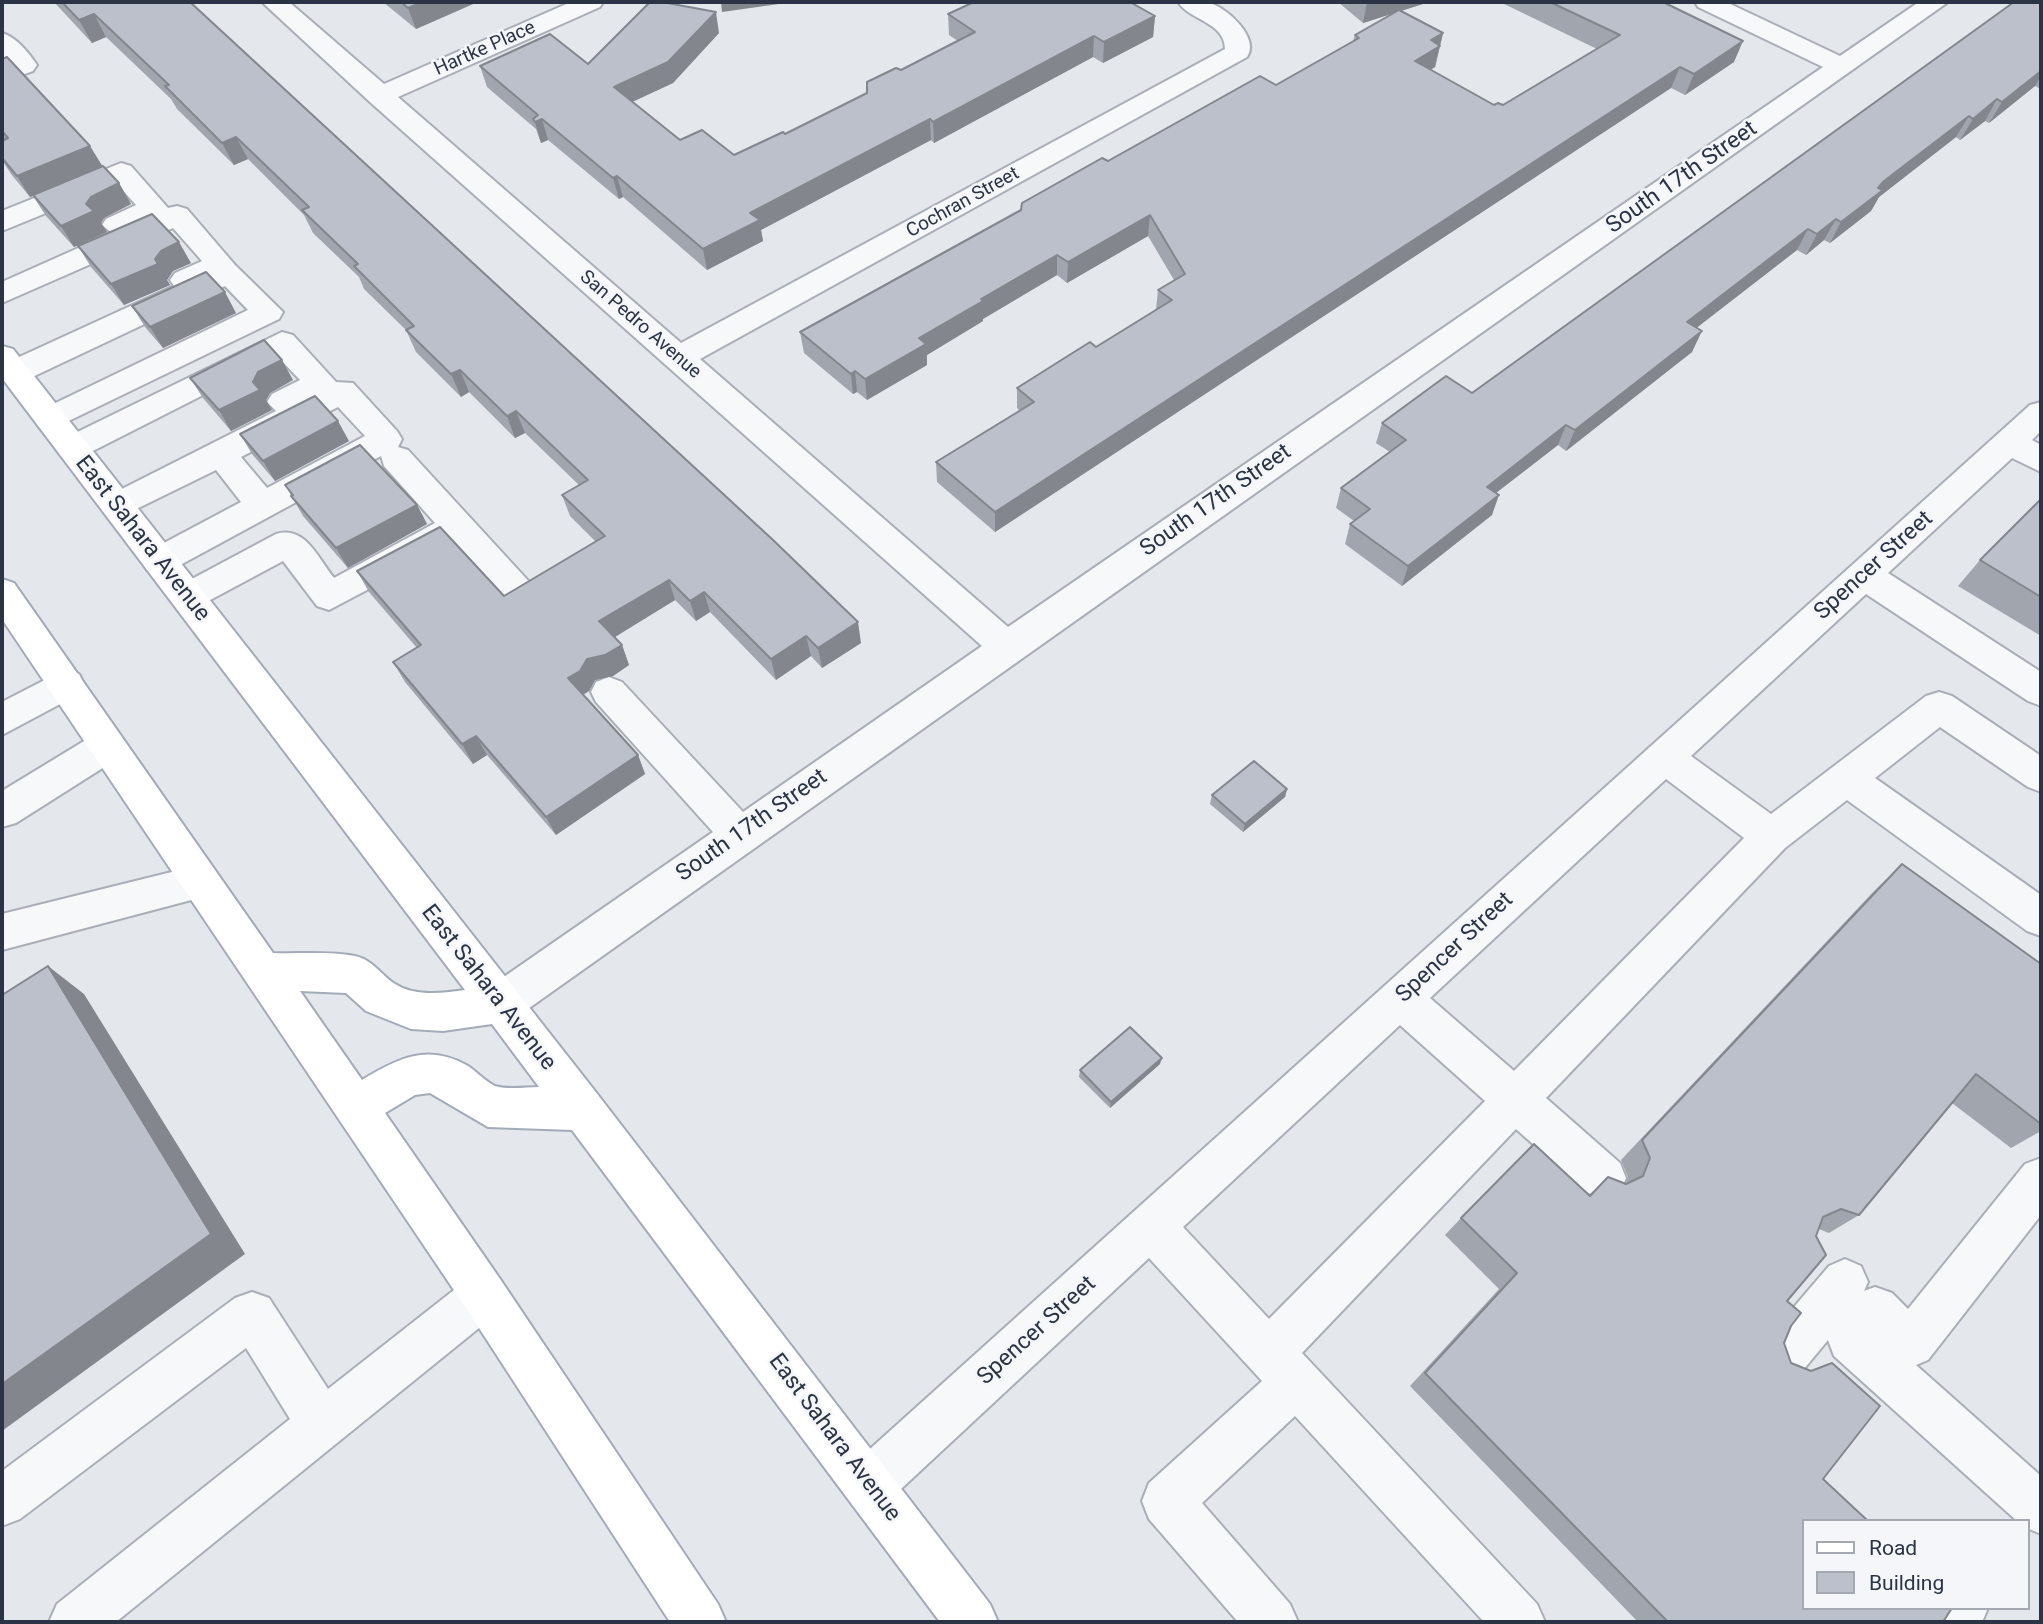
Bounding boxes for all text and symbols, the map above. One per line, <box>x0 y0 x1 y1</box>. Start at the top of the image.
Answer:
street label: Hartke Place <box>431 17 539 81</box>
street label: South 17th Street <box>1601 116 1763 240</box>
street label: Cochran Street <box>903 163 1023 243</box>
street label: San Pedro Avenue <box>575 266 705 384</box>
street label: South 17th Street <box>1135 439 1297 563</box>
street label: East Sahara Avenue <box>69 451 215 627</box>
street label: Spencer Street <box>1809 506 1939 626</box>
street label: South 17th Street <box>671 764 833 888</box>
street label: Spencer Street <box>1391 887 1519 1009</box>
street label: East Sahara Avenue <box>415 900 561 1076</box>
street label: Spencer Street <box>972 1271 1102 1391</box>
street label: East Sahara Avenue <box>762 1349 906 1527</box>
legend <box>1801 1519 2029 1610</box>
text: Road <box>1869 1536 1917 1560</box>
text: Building <box>1869 1571 1944 1595</box>

